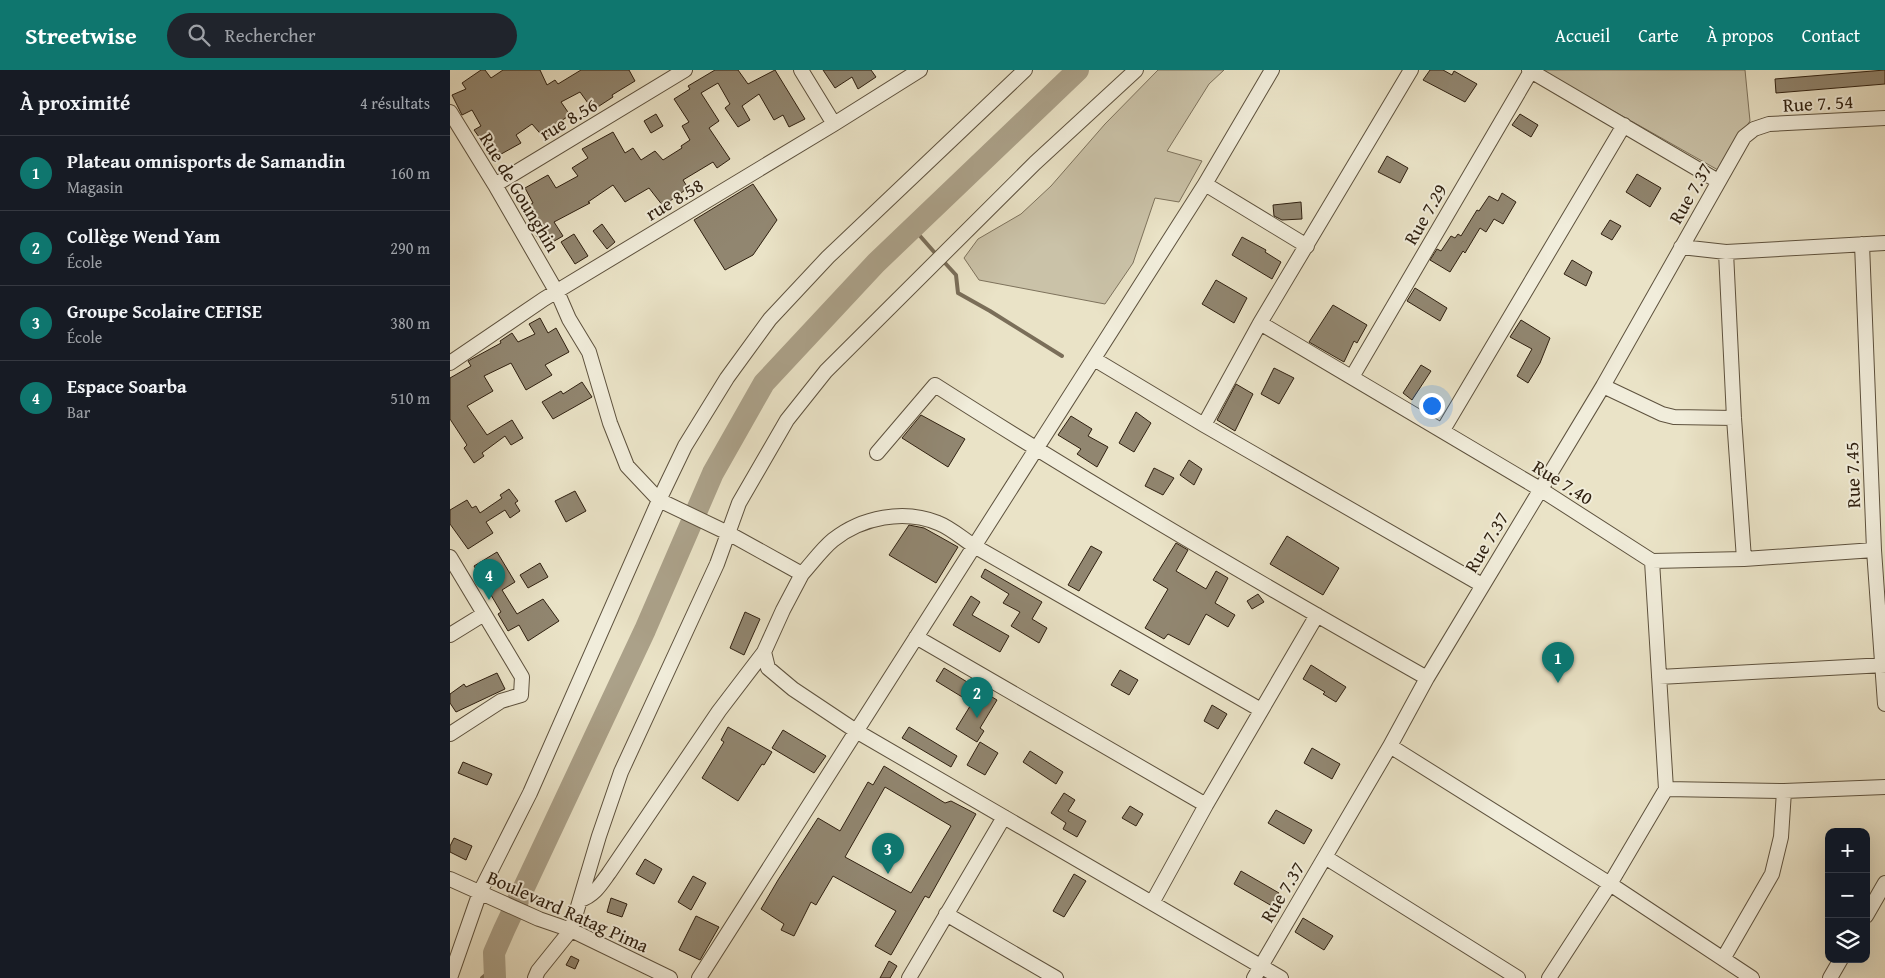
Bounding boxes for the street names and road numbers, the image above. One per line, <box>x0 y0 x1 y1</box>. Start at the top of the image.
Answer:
street label: Rue 7. 54 <box>1782 87 1854 119</box>
street label: rue 8.56 <box>534 91 602 147</box>
street label: Rue de Gounghin <box>473 127 567 258</box>
street label: Rue 7.37 <box>1661 157 1719 229</box>
street label: rue 8.58 <box>640 171 708 227</box>
street label: Rue 7.29 <box>1396 178 1454 250</box>
street label: Rue 7.45 <box>1837 441 1867 509</box>
street label: Rue 7.40 <box>1527 453 1599 511</box>
street label: Rue 7.37 <box>1457 506 1515 578</box>
street label: Rue 7.37 <box>1253 856 1311 928</box>
street label: Boulevard Ratag Pima <box>483 863 653 959</box>

